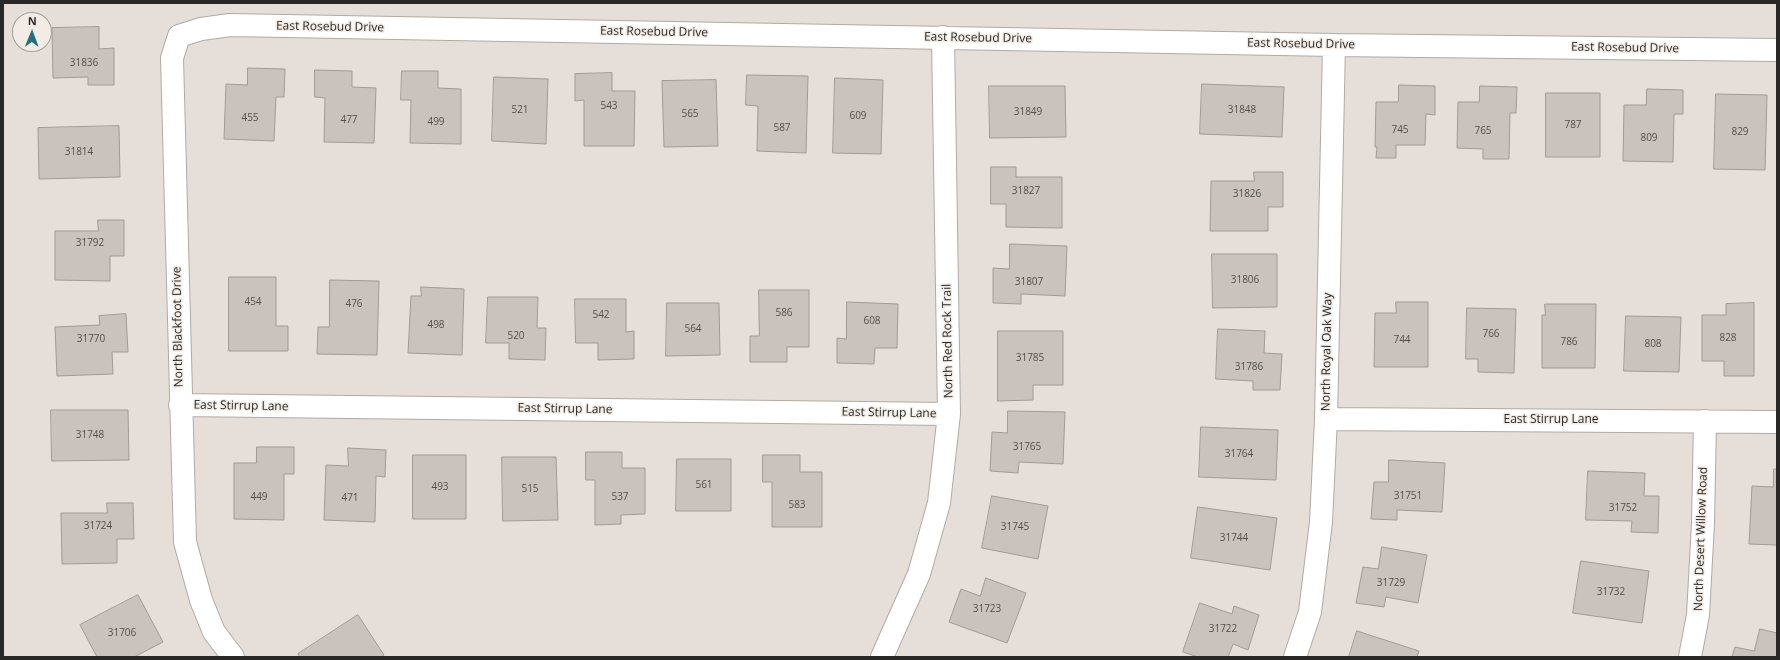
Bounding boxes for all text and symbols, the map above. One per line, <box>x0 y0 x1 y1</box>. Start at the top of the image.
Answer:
north arrow <box>12 12 52 52</box>
text: N <box>28 13 37 28</box>
street label: East Rosebud Drive <box>276 19 384 35</box>
street label: East Rosebud Drive <box>600 24 708 40</box>
street label: East Rosebud Drive <box>924 30 1032 46</box>
street label: East Rosebud Drive <box>1247 36 1355 52</box>
street label: East Rosebud Drive <box>1571 40 1679 56</box>
house number: 31836 <box>70 57 98 69</box>
house number: 543 <box>600 100 618 112</box>
house number: 521 <box>511 104 529 116</box>
house number: 31848 <box>1228 104 1256 116</box>
house number: 31849 <box>1014 106 1042 118</box>
house number: 565 <box>681 108 699 120</box>
house number: 609 <box>849 110 867 122</box>
house number: 455 <box>241 112 259 124</box>
house number: 477 <box>340 114 358 126</box>
house number: 499 <box>427 116 445 128</box>
house number: 787 <box>1564 119 1582 131</box>
house number: 587 <box>773 122 791 134</box>
house number: 745 <box>1391 124 1409 136</box>
house number: 765 <box>1474 125 1492 137</box>
house number: 829 <box>1731 126 1749 138</box>
house number: 809 <box>1640 132 1658 144</box>
house number: 31814 <box>65 146 93 158</box>
house number: 31827 <box>1012 185 1040 197</box>
house number: 31826 <box>1233 188 1261 200</box>
house number: 31792 <box>76 237 104 249</box>
street label: North Blackfoot Drive <box>170 267 186 387</box>
house number: 31806 <box>1231 274 1259 286</box>
house number: 31807 <box>1015 276 1043 288</box>
street label: North Red Rock Trail <box>940 284 956 398</box>
street label: North Royal Oak Way <box>1319 293 1335 411</box>
house number: 454 <box>244 296 262 308</box>
house number: 476 <box>345 298 363 310</box>
house number: 586 <box>775 307 793 319</box>
house number: 542 <box>592 309 610 321</box>
house number: 608 <box>863 315 881 327</box>
house number: 498 <box>427 319 445 331</box>
house number: 564 <box>684 323 702 335</box>
house number: 766 <box>1482 328 1500 340</box>
house number: 520 <box>507 330 525 342</box>
house number: 828 <box>1719 332 1737 344</box>
house number: 31770 <box>77 333 105 345</box>
house number: 744 <box>1393 334 1411 346</box>
house number: 786 <box>1560 336 1578 348</box>
house number: 808 <box>1644 338 1662 350</box>
house number: 31785 <box>1016 352 1044 364</box>
house number: 31786 <box>1235 361 1263 373</box>
street label: East Stirrup Lane <box>193 398 289 414</box>
street label: East Stirrup Lane <box>517 401 613 417</box>
street label: East Stirrup Lane <box>841 405 937 421</box>
street label: East Stirrup Lane <box>1504 413 1598 427</box>
house number: 31748 <box>76 429 104 441</box>
house number: 31765 <box>1013 441 1041 453</box>
house number: 31764 <box>1225 448 1253 460</box>
street label: North Desert Willow Road <box>1691 467 1711 611</box>
house number: 561 <box>695 479 713 491</box>
house number: 493 <box>431 481 449 493</box>
house number: 515 <box>521 483 539 495</box>
house number: 31751 <box>1394 490 1422 502</box>
house number: 449 <box>250 491 268 503</box>
house number: 537 <box>611 491 629 503</box>
house number: 471 <box>341 492 359 504</box>
house number: 583 <box>788 499 806 511</box>
house number: 31752 <box>1609 502 1637 514</box>
house number: 31724 <box>84 520 112 532</box>
house number: 31745 <box>1001 521 1029 533</box>
house number: 31744 <box>1220 532 1248 544</box>
house number: 31729 <box>1377 577 1405 589</box>
house number: 31732 <box>1597 586 1625 598</box>
house number: 31723 <box>973 603 1001 615</box>
house number: 31722 <box>1209 623 1237 635</box>
house number: 31706 <box>108 627 136 639</box>

